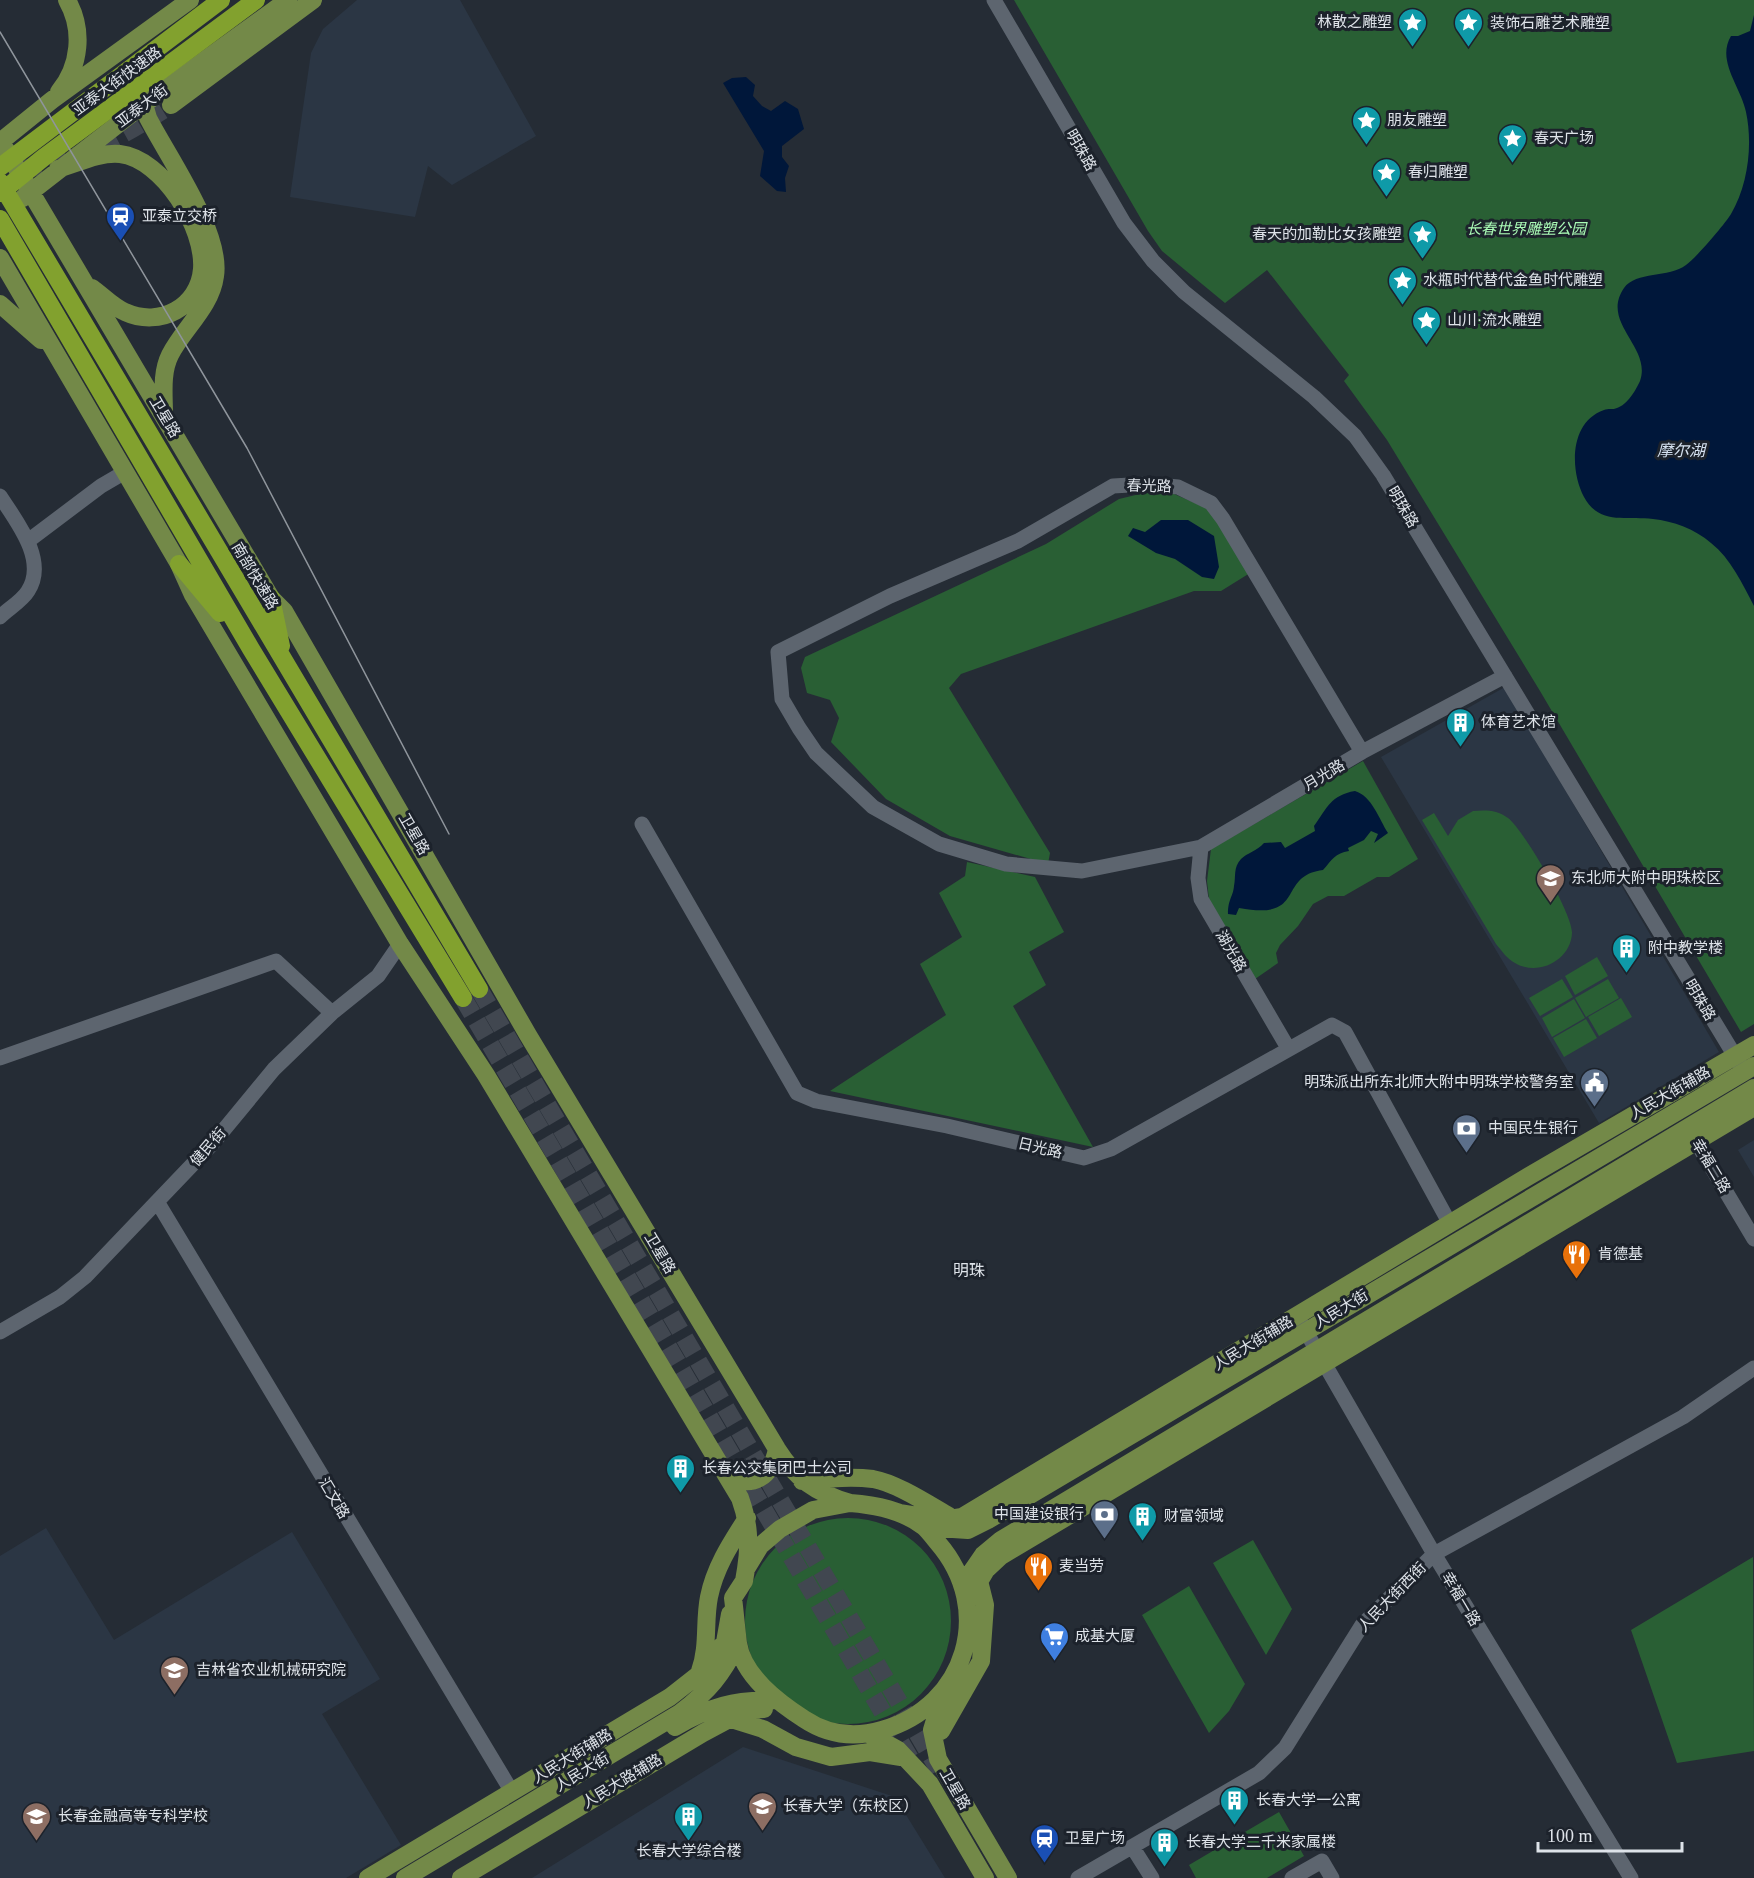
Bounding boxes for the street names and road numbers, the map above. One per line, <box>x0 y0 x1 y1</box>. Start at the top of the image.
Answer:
street label: 亚泰大街快速路 <box>69 43 165 119</box>
street label: 亚泰大街 <box>113 81 171 131</box>
street label: 明珠路 <box>1063 127 1099 173</box>
street label: 卫星路 <box>147 394 183 440</box>
street label: 春光路 <box>1126 478 1172 494</box>
street label: 明珠路 <box>1385 484 1421 530</box>
street label: 南部快速路 <box>229 540 281 612</box>
street label: 月光路 <box>1301 757 1347 793</box>
street label: 卫星路 <box>396 811 432 857</box>
street label: 湖光路 <box>1213 928 1249 974</box>
street label: 明珠路 <box>1682 977 1718 1023</box>
street label: 人民大街辅路 <box>1627 1064 1713 1122</box>
street label: 健民街 <box>187 1125 229 1169</box>
street label: 日光路 <box>1016 1135 1064 1161</box>
street label: 幸福二路 <box>1689 1136 1733 1196</box>
street label: 卫星路 <box>642 1230 678 1276</box>
street label: 人民大街 <box>1311 1287 1371 1331</box>
street label: 人民大街辅路 <box>1210 1313 1296 1373</box>
street label: 汇文路 <box>316 1475 352 1521</box>
street label: 人民大街西街 <box>1355 1559 1429 1635</box>
street label: 幸福一路 <box>1439 1569 1483 1629</box>
street label: 人民大街辅路 <box>529 1725 615 1787</box>
street label: 人民大街 <box>552 1749 612 1795</box>
street label: 人民大路辅路 <box>579 1751 665 1811</box>
street label: 卫星路 <box>937 1766 973 1812</box>

